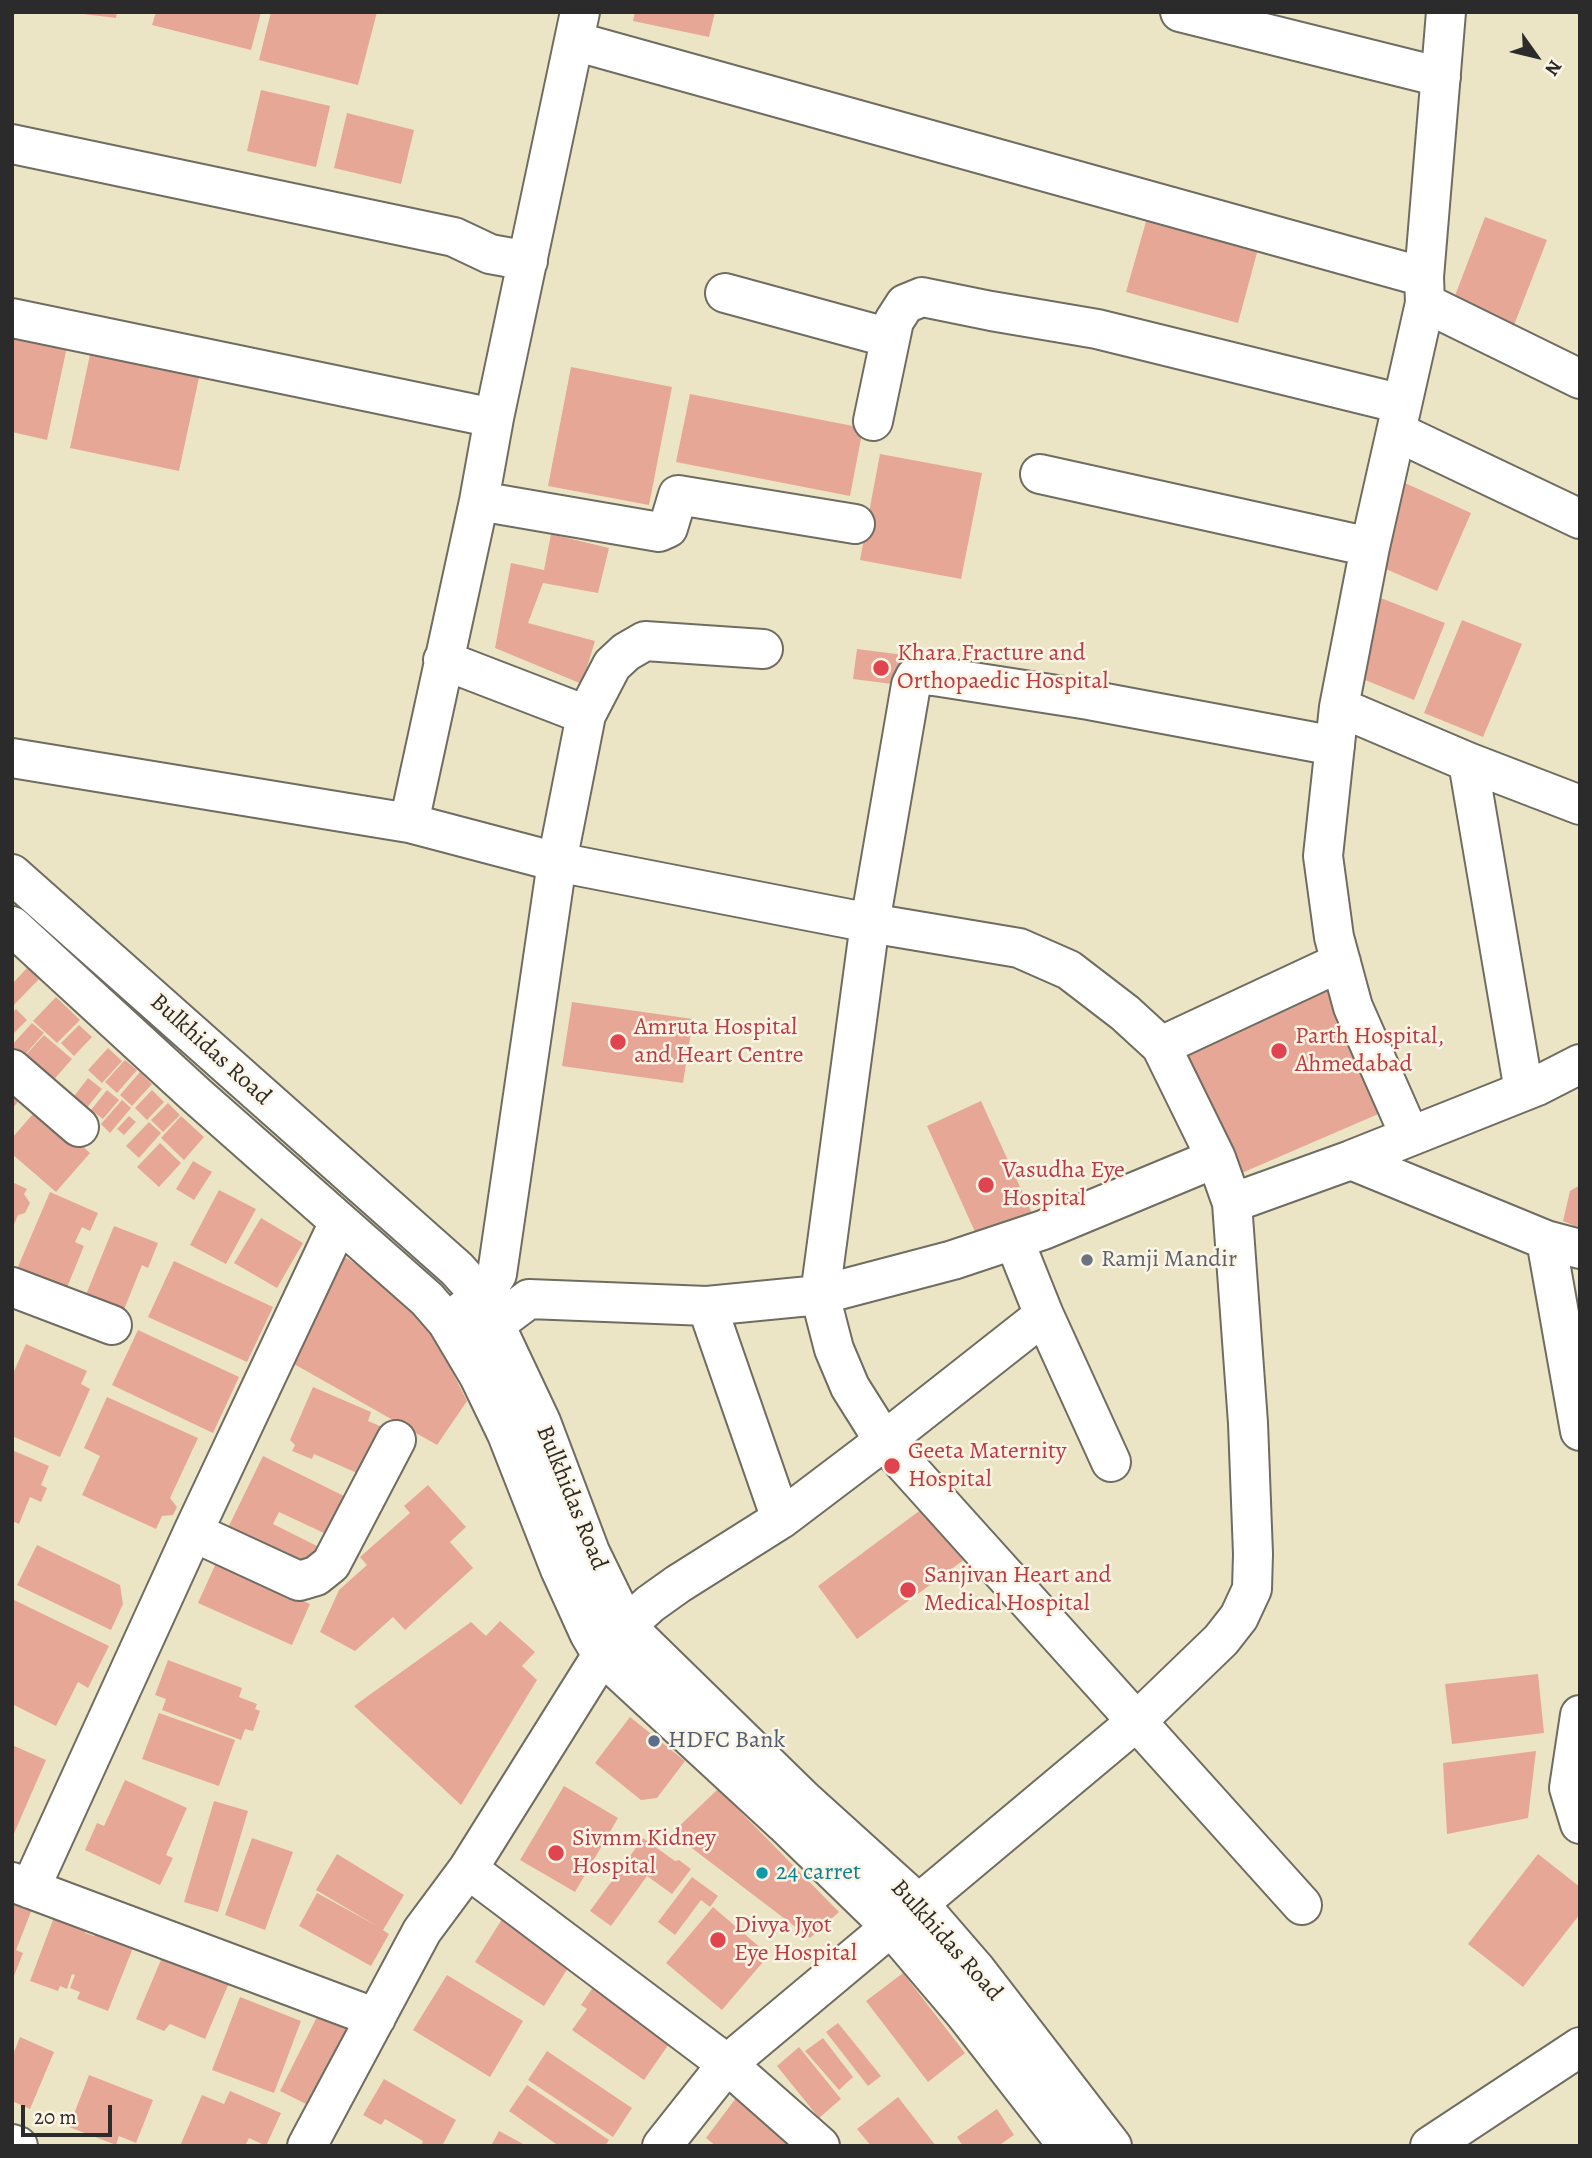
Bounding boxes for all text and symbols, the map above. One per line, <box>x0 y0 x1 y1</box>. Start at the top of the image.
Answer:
north arrow <box>1501 21 1571 91</box>
text: N <box>1539 55 1568 81</box>
place label: Khara Fracture and Orthopaedic Hospital <box>897 640 1108 696</box>
marker: Khara Fracture and Orthopaedic Hospital <box>871 658 891 678</box>
street label: Bulkhidas Road <box>143 988 277 1112</box>
place label: Amruta Hospital and Heart Centre <box>634 1014 803 1070</box>
place label: Parth Hospital, Ahmedabad <box>1295 1023 1444 1079</box>
marker: Amruta Hospital and Heart Centre <box>608 1032 628 1052</box>
marker: Parth Hospital, Ahmedabad <box>1269 1041 1289 1061</box>
place label: Vasudha Eye Hospital <box>1002 1157 1125 1213</box>
marker: Vasudha Eye Hospital <box>976 1175 996 1195</box>
place label: Ramji Mandir <box>1101 1246 1237 1274</box>
marker: Ramji Mandir <box>1079 1252 1095 1268</box>
street label: Bulkhidas Road <box>529 1422 613 1574</box>
place label: Geeta Maternity Hospital <box>908 1438 1067 1494</box>
marker: Geeta Maternity Hospital <box>882 1456 902 1476</box>
place label: Sanjivan Heart and Medical Hospital <box>924 1562 1111 1618</box>
marker: Sanjivan Heart and Medical Hospital <box>898 1580 918 1600</box>
place label: HDFC Bank <box>668 1727 785 1755</box>
marker: HDFC Bank <box>646 1733 662 1749</box>
place label: Sivmm Kidney Hospital <box>572 1825 716 1881</box>
marker: Sivmm Kidney Hospital <box>546 1843 566 1863</box>
place label: 24 carret <box>776 1859 861 1887</box>
marker: 24 carret <box>754 1865 770 1881</box>
street label: Bulkhidas Road <box>884 1874 1008 2008</box>
place label: Divya Jyot Eye Hospital <box>734 1912 857 1968</box>
marker: Divya Jyot Eye Hospital <box>708 1930 728 1950</box>
scale bar <box>24 2092 116 2136</box>
text: 20 m <box>34 2103 77 2131</box>

